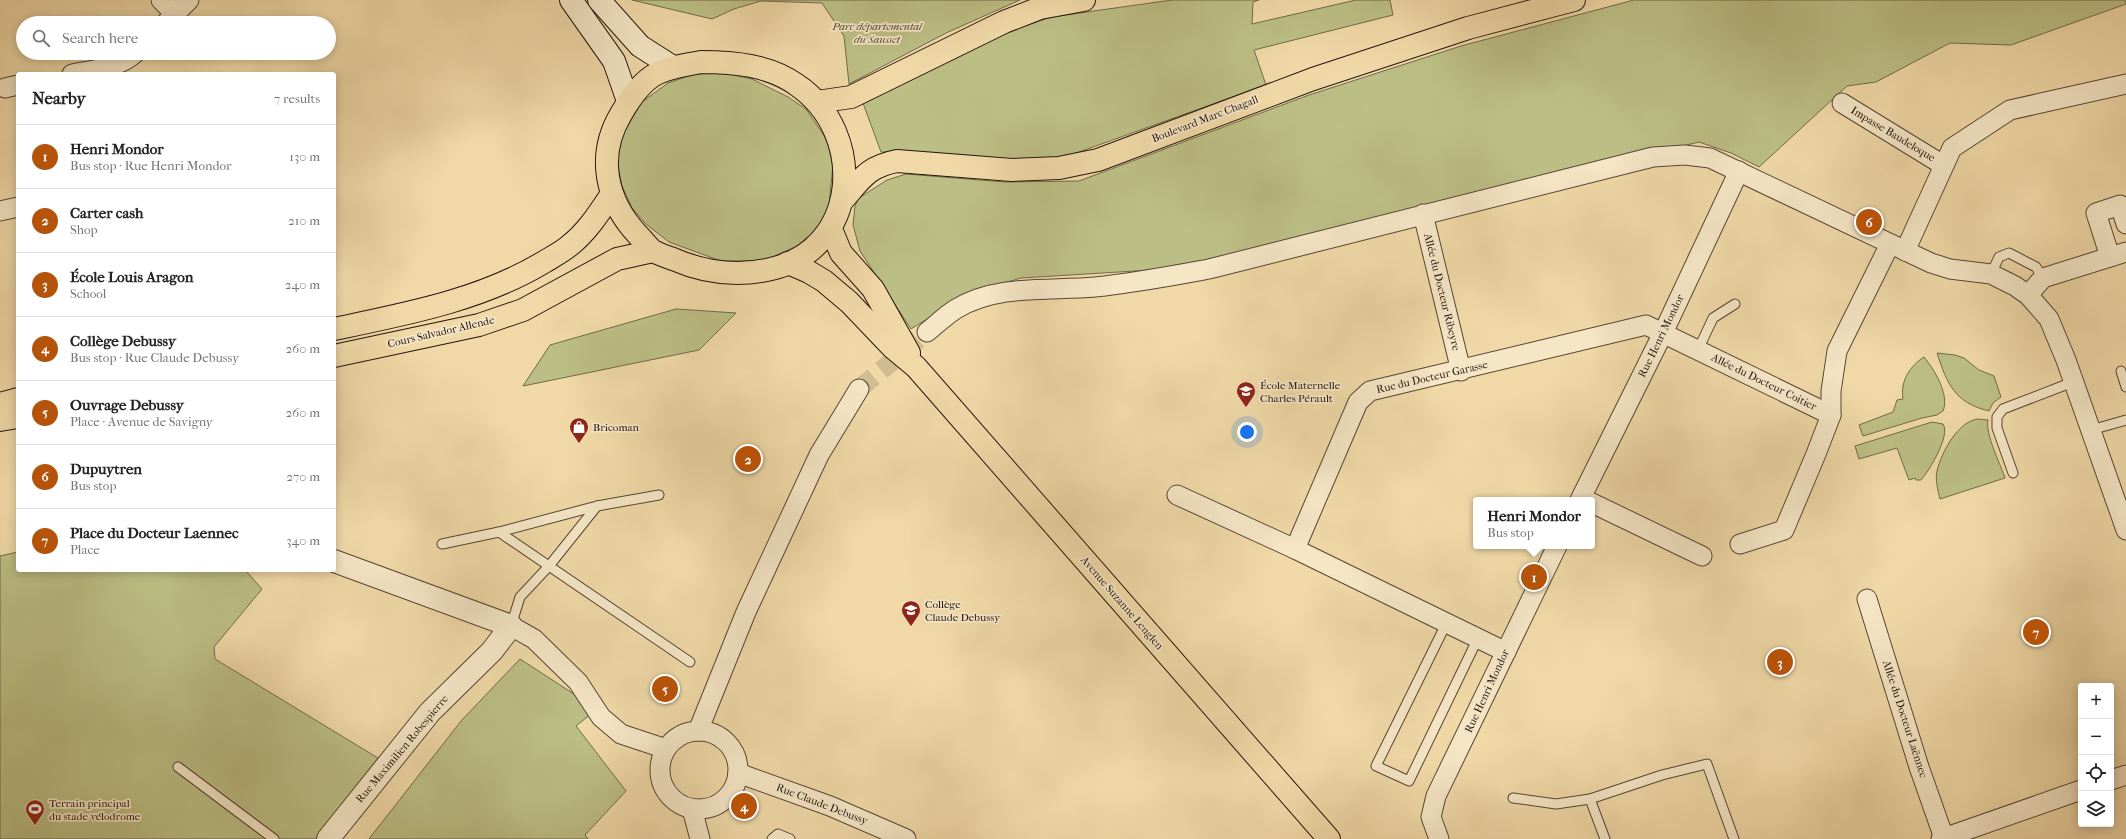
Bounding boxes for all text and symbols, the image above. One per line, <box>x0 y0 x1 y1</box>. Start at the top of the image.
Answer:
search box <box>16 16 336 60</box>
park label: Parc départemental du Sausset <box>831 20 923 46</box>
icon: search <box>30 27 52 49</box>
text: Search here <box>62 29 138 47</box>
text: Nearby <box>32 88 86 108</box>
text: 7 results <box>274 91 320 106</box>
street label: Boulevard Marc Chagall <box>1150 93 1260 145</box>
street label: Impasse Baudeloque <box>1848 104 1938 165</box>
text: Henri Mondor <box>70 140 164 158</box>
text: 1 <box>43 149 47 164</box>
text: 130 m <box>289 149 320 164</box>
text: Bus stop · Rue Henri Mondor <box>70 158 232 173</box>
text: Carter cash <box>70 204 143 222</box>
pin: 6 <box>1856 207 1882 237</box>
text: 2 <box>42 213 48 228</box>
text: 210 m <box>288 213 320 228</box>
text: Shop <box>70 222 98 237</box>
street label: Allée du Docteur Ribeyre <box>1421 231 1463 353</box>
text: École Louis Aragon <box>70 268 193 286</box>
text: 3 <box>42 277 48 292</box>
text: 240 m <box>285 277 320 292</box>
text: School <box>70 286 106 301</box>
street label: Rue Henri Mondor <box>1635 292 1687 379</box>
street label: Cours Salvador Allende <box>386 313 496 351</box>
text: Collège Debussy <box>70 332 176 350</box>
text: 4 <box>41 341 49 356</box>
text: 260 m <box>286 341 320 356</box>
text: Bus stop · Rue Claude Debussy <box>70 350 239 365</box>
street label: Allée du Docteur Coitier <box>1708 350 1819 413</box>
street label: Rue du Docteur Garasse <box>1375 358 1490 396</box>
place label: École Maternelle Charles Pérault <box>1260 379 1341 405</box>
school or university icon: École Maternelle Charles Pérault <box>1235 380 1257 408</box>
text: Ouvrage Debussy <box>70 396 184 414</box>
text: 5 <box>42 405 48 420</box>
text: 260 m <box>286 405 320 420</box>
text: Place · Avenue de Savigny <box>70 414 213 429</box>
shop icon: Bricoman <box>568 416 590 444</box>
place label: Bricoman <box>593 421 640 434</box>
your location <box>1237 422 1257 442</box>
pin: 2 <box>735 444 761 474</box>
text: Dupuytren <box>70 460 142 478</box>
text: 6 <box>41 469 49 484</box>
text: 270 m <box>286 469 320 484</box>
text: Bus stop <box>70 478 116 493</box>
popup <box>1473 497 1595 549</box>
text: Henri Mondor <box>1487 507 1581 525</box>
text: Place du Docteur Laennec <box>70 524 239 542</box>
text: Bus stop <box>1487 525 1534 540</box>
text: 7 <box>42 533 48 548</box>
text: 340 m <box>286 533 320 548</box>
text: Place <box>70 542 100 557</box>
street label: Avenue Suzanne Lenglen <box>1077 553 1166 653</box>
pin: 1 <box>1521 562 1547 592</box>
place label: Collège Claude Debussy <box>925 598 1001 624</box>
school or university icon: Collège Claude Debussy <box>900 599 922 627</box>
pin: 7 <box>2023 617 2049 647</box>
street label: Rue Henri Mondor <box>1462 647 1512 735</box>
pin: 3 <box>1767 647 1793 677</box>
street label: Allée du Docteur Laënnec <box>1880 658 1930 779</box>
pin: 5 <box>652 674 678 704</box>
map controls <box>2078 683 2114 827</box>
button: + <box>2078 683 2114 719</box>
street label: Rue Maximilien Robespierre <box>353 692 451 806</box>
button: − <box>2078 719 2114 755</box>
button: locate <box>2078 755 2114 791</box>
street label: Rue Claude Debussy <box>774 781 871 828</box>
pin: 4 <box>731 791 757 821</box>
button: layers <box>2078 791 2114 827</box>
place label: Terrain principal du stade vélodrome <box>49 797 141 823</box>
sports icon: Terrain principal du stade vélodrome <box>24 798 46 826</box>

